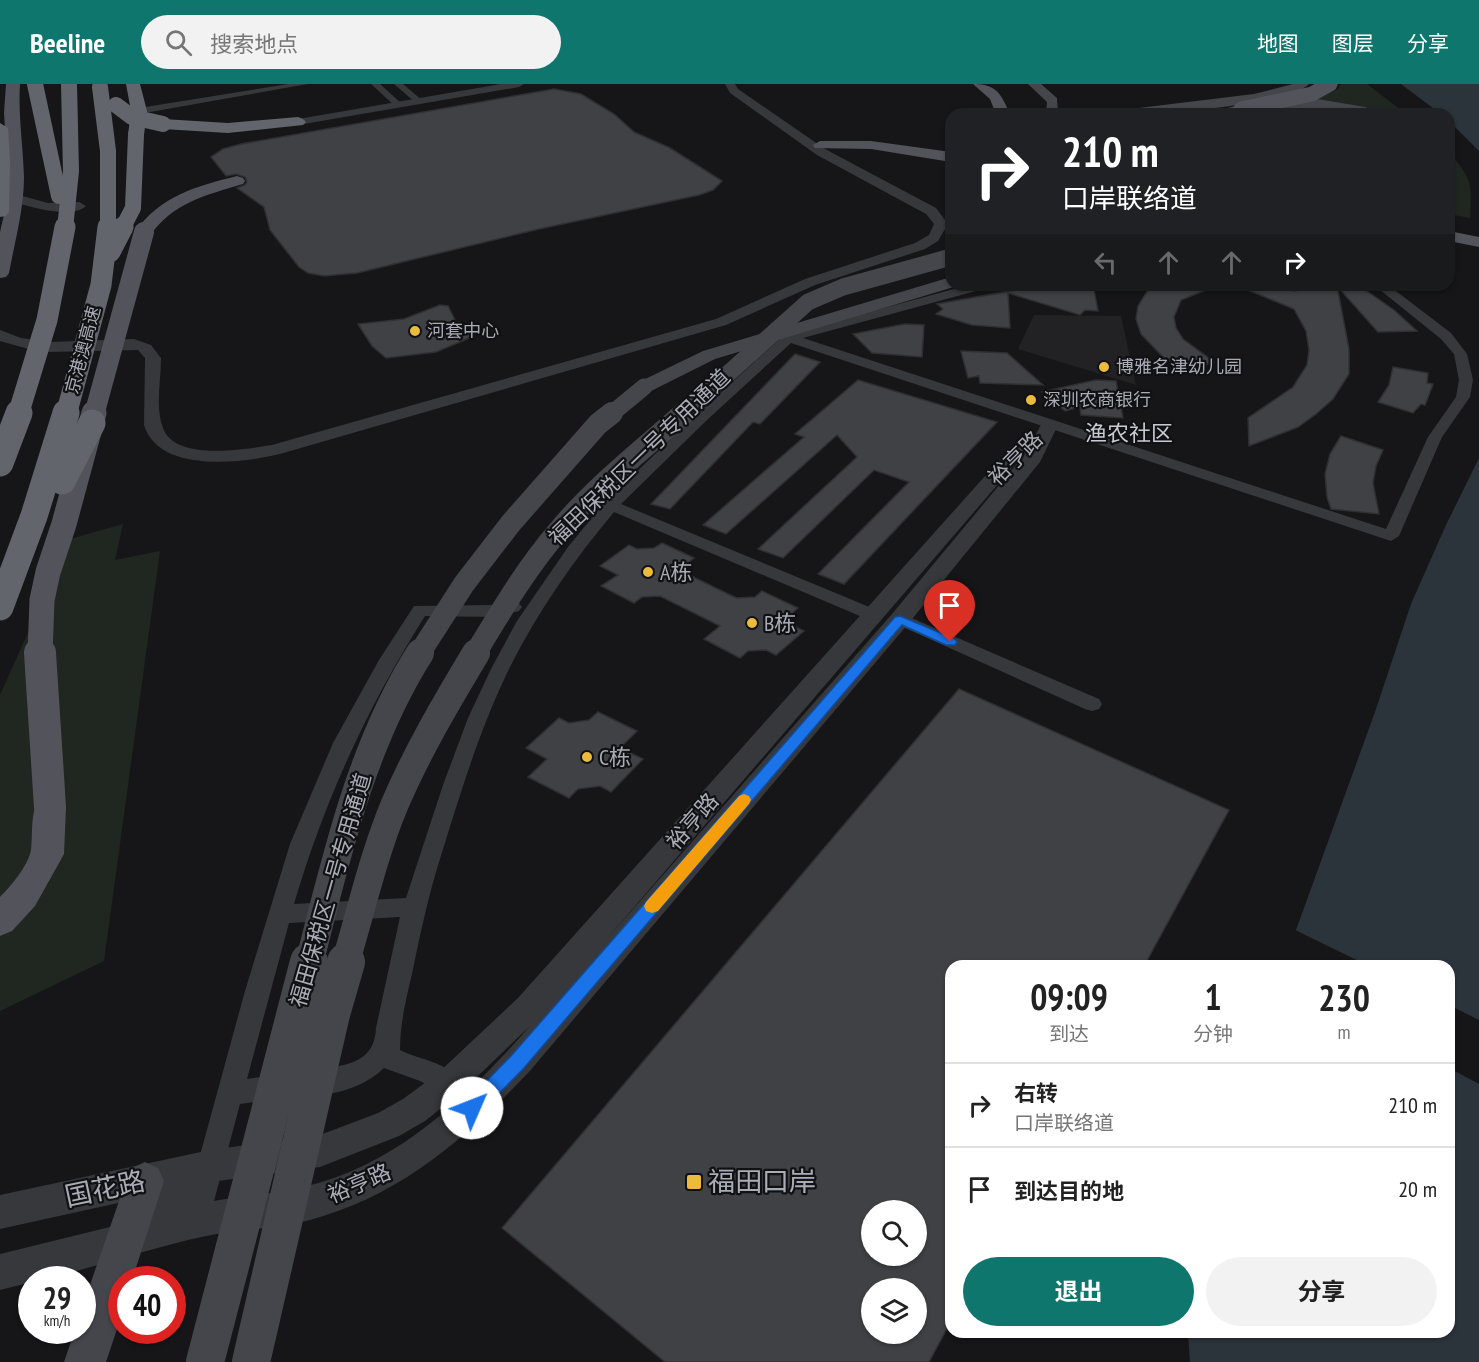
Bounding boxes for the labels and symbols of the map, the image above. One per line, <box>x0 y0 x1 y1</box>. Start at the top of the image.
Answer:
street label: 京港澳高速 <box>60 303 105 396</box>
place label: 河套中心 <box>427 319 499 342</box>
marker: 河套中心 <box>408 324 422 338</box>
place label: 博雅名津幼儿园 <box>1116 355 1242 378</box>
marker: 博雅名津幼儿园 <box>1097 360 1111 374</box>
street label: 福田保税区一号专用通道 <box>542 363 736 551</box>
place label: 深圳农商银行 <box>1043 388 1151 411</box>
marker: 深圳农商银行 <box>1024 393 1038 407</box>
district label: 渔农社区 <box>1085 419 1173 447</box>
street label: 裕亨路 <box>982 425 1048 491</box>
place label: A栋 <box>660 558 692 586</box>
marker: A栋 <box>641 565 655 579</box>
pin <box>924 580 975 642</box>
place label: B栋 <box>764 609 796 637</box>
marker: B栋 <box>745 616 759 630</box>
place label: C栋 <box>599 743 631 771</box>
marker: C栋 <box>580 750 594 764</box>
street label: 福田保税区一号专用通道 <box>283 770 377 1010</box>
street label: 裕亨路 <box>660 787 724 855</box>
position arrow <box>440 1076 504 1140</box>
street label: 裕亨路 <box>323 1157 395 1209</box>
street label: 国花路 <box>62 1163 148 1213</box>
place label: 福田口岸 <box>708 1164 816 1198</box>
marker: 福田口岸 <box>685 1173 703 1191</box>
speed limit sign: 40 <box>108 1266 186 1344</box>

